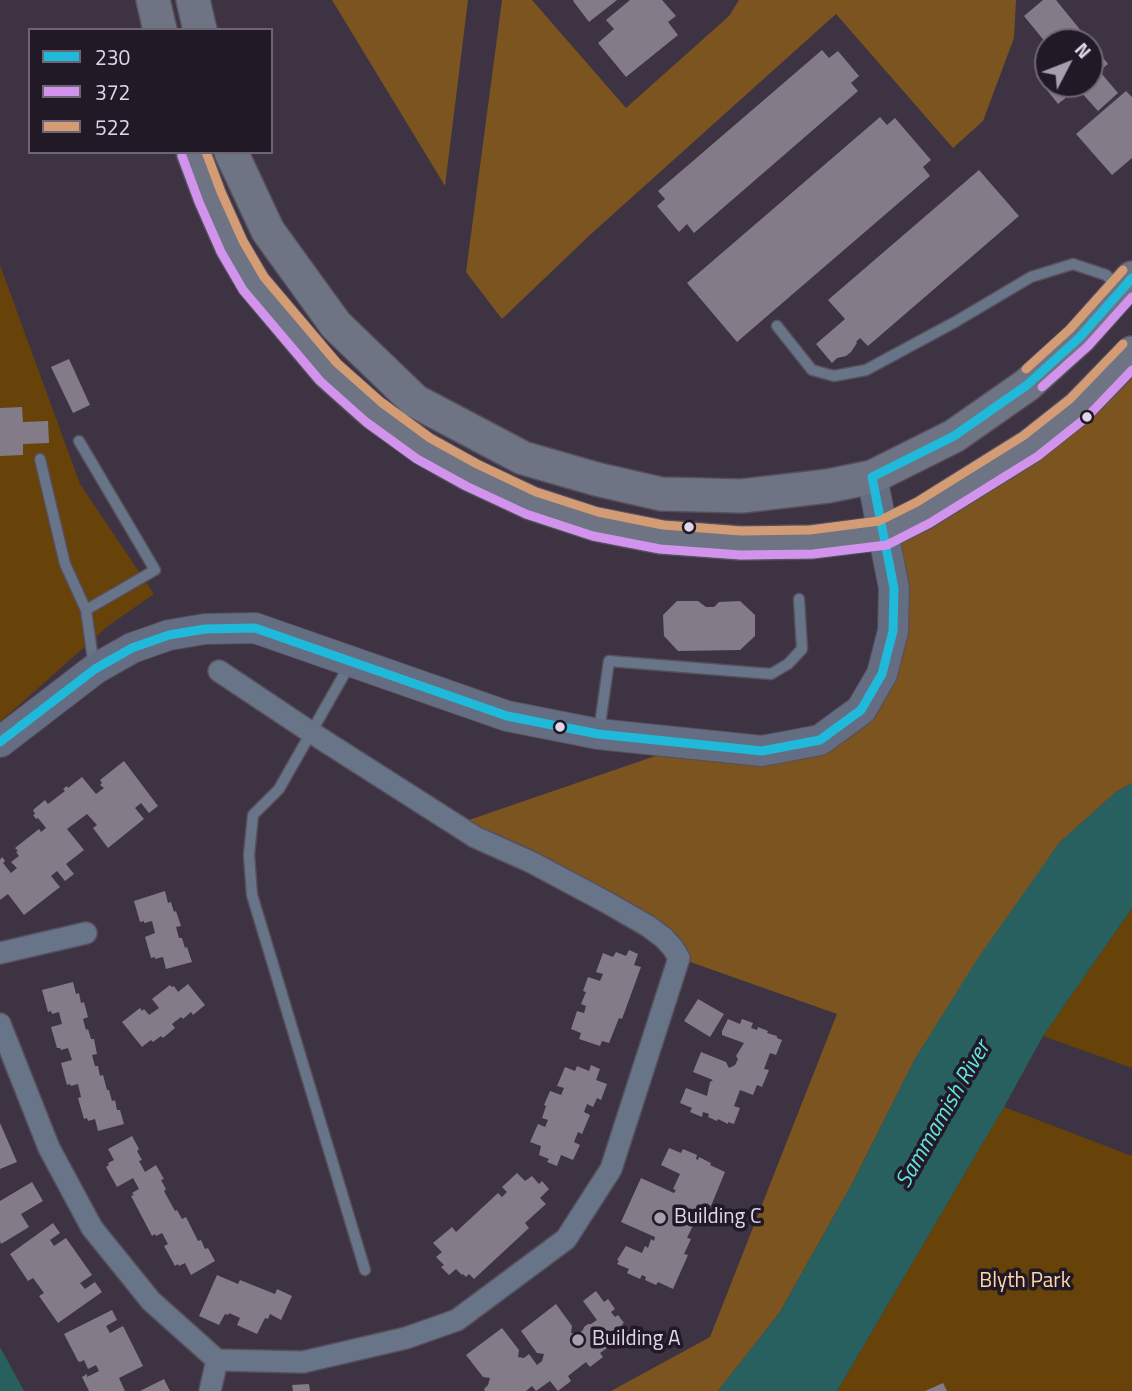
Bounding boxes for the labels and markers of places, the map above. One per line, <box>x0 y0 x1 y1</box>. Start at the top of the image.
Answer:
unlabelled marker <box>1080 410 1094 424</box>
unlabelled marker <box>682 520 696 534</box>
unlabelled marker <box>553 720 567 734</box>
place label: Building C <box>674 1205 761 1231</box>
marker: Building C <box>652 1210 668 1226</box>
place label: Building A <box>592 1327 680 1353</box>
marker: Building A <box>570 1332 586 1348</box>

